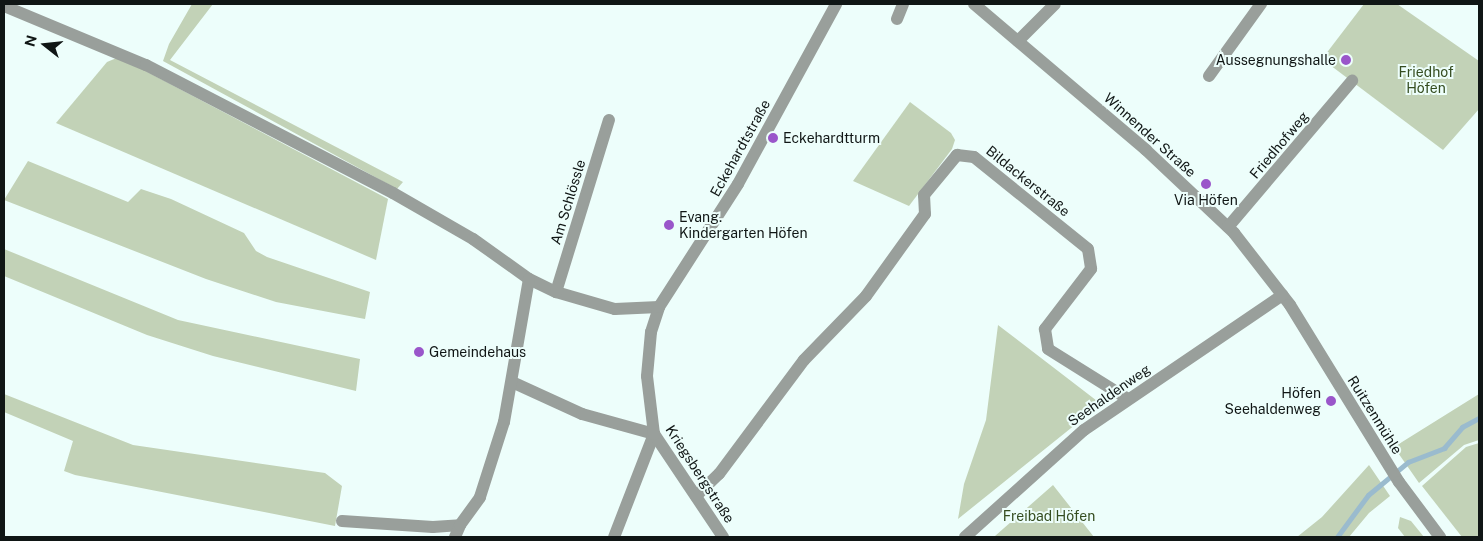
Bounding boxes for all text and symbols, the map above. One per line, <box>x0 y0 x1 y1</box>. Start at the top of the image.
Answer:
north arrow <box>20 20 70 70</box>
text: N <box>21 33 40 48</box>
place label: Aussegnungshalle <box>1216 52 1336 68</box>
marker: Aussegnungshalle <box>1340 54 1352 66</box>
park label: Friedhof Höfen <box>1399 64 1453 96</box>
street label: Winnender Straße <box>1101 89 1199 181</box>
street label: Eckehardtstraße <box>706 97 774 199</box>
street label: Friedhofweg <box>1246 108 1312 182</box>
place label: Eckehardtturm <box>783 130 880 146</box>
marker: Eckehardtturm <box>767 132 779 144</box>
street label: Bildackerstraße <box>983 142 1073 220</box>
street label: Am Schlössle <box>547 157 589 247</box>
marker: Via Höfen <box>1200 178 1212 190</box>
place label: Via Höfen <box>1174 192 1238 208</box>
place label: Evang. Kindergarten Höfen <box>679 209 808 242</box>
marker: Evang. Kindergarten Höfen <box>663 219 675 231</box>
place label: Gemeindehaus <box>429 344 526 360</box>
marker: Gemeindehaus <box>413 346 425 358</box>
street label: Seehaldenweg <box>1065 360 1153 430</box>
street label: Ruitzenmühle <box>1344 373 1406 457</box>
place label: Höfen Seehaldenweg <box>1225 385 1321 418</box>
marker: Höfen Seehaldenweg <box>1325 395 1337 407</box>
street label: Kriegsbergstraße <box>662 422 738 526</box>
park label: Freibad Höfen <box>1003 508 1095 524</box>

